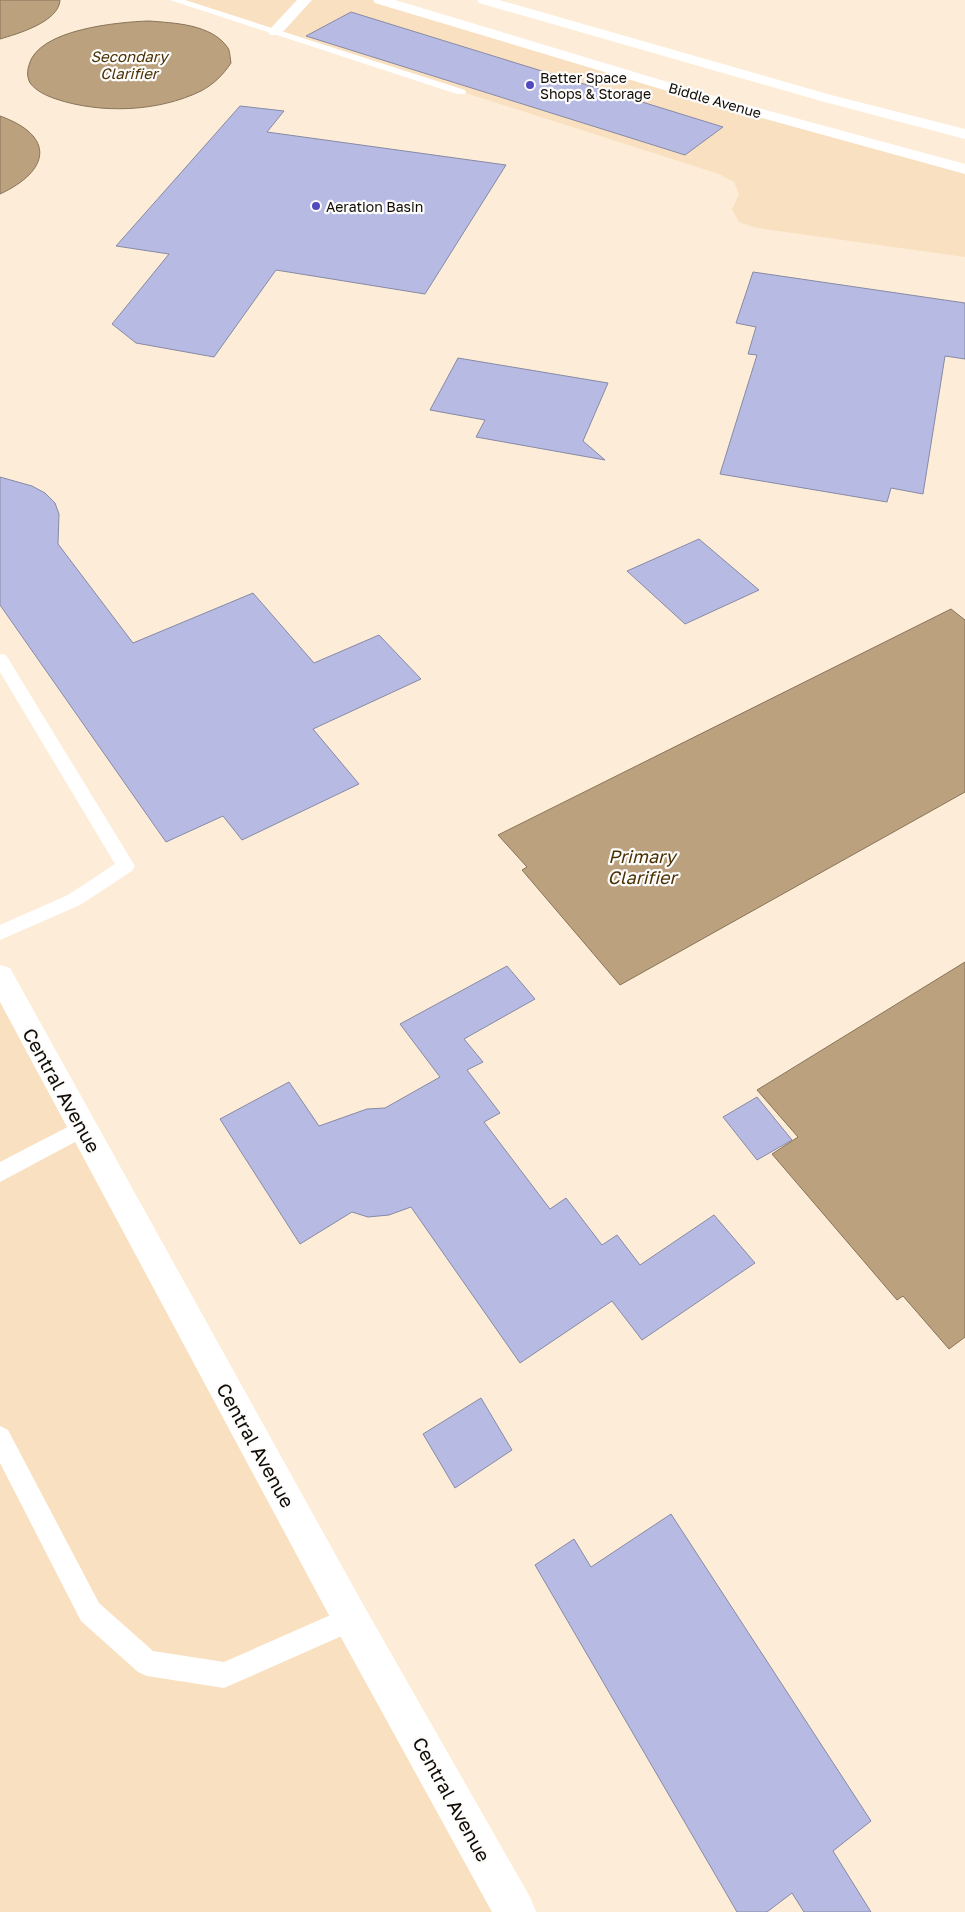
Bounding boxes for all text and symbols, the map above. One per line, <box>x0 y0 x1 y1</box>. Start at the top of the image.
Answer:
water label: Secondary Clarifier <box>90 47 170 82</box>
place label: Better Space Shops & Storage <box>540 69 651 102</box>
marker: Better Space Shops & Storage <box>524 79 536 91</box>
street label: Biddle Avenue <box>667 79 763 121</box>
place label: Aeration Basin <box>326 198 423 215</box>
marker: Aeration Basin <box>310 200 322 212</box>
water label: Primary Clarifier <box>608 845 679 888</box>
street label: Central Avenue <box>18 1024 106 1156</box>
street label: Central Avenue <box>212 1379 300 1511</box>
street label: Central Avenue <box>408 1733 496 1865</box>

